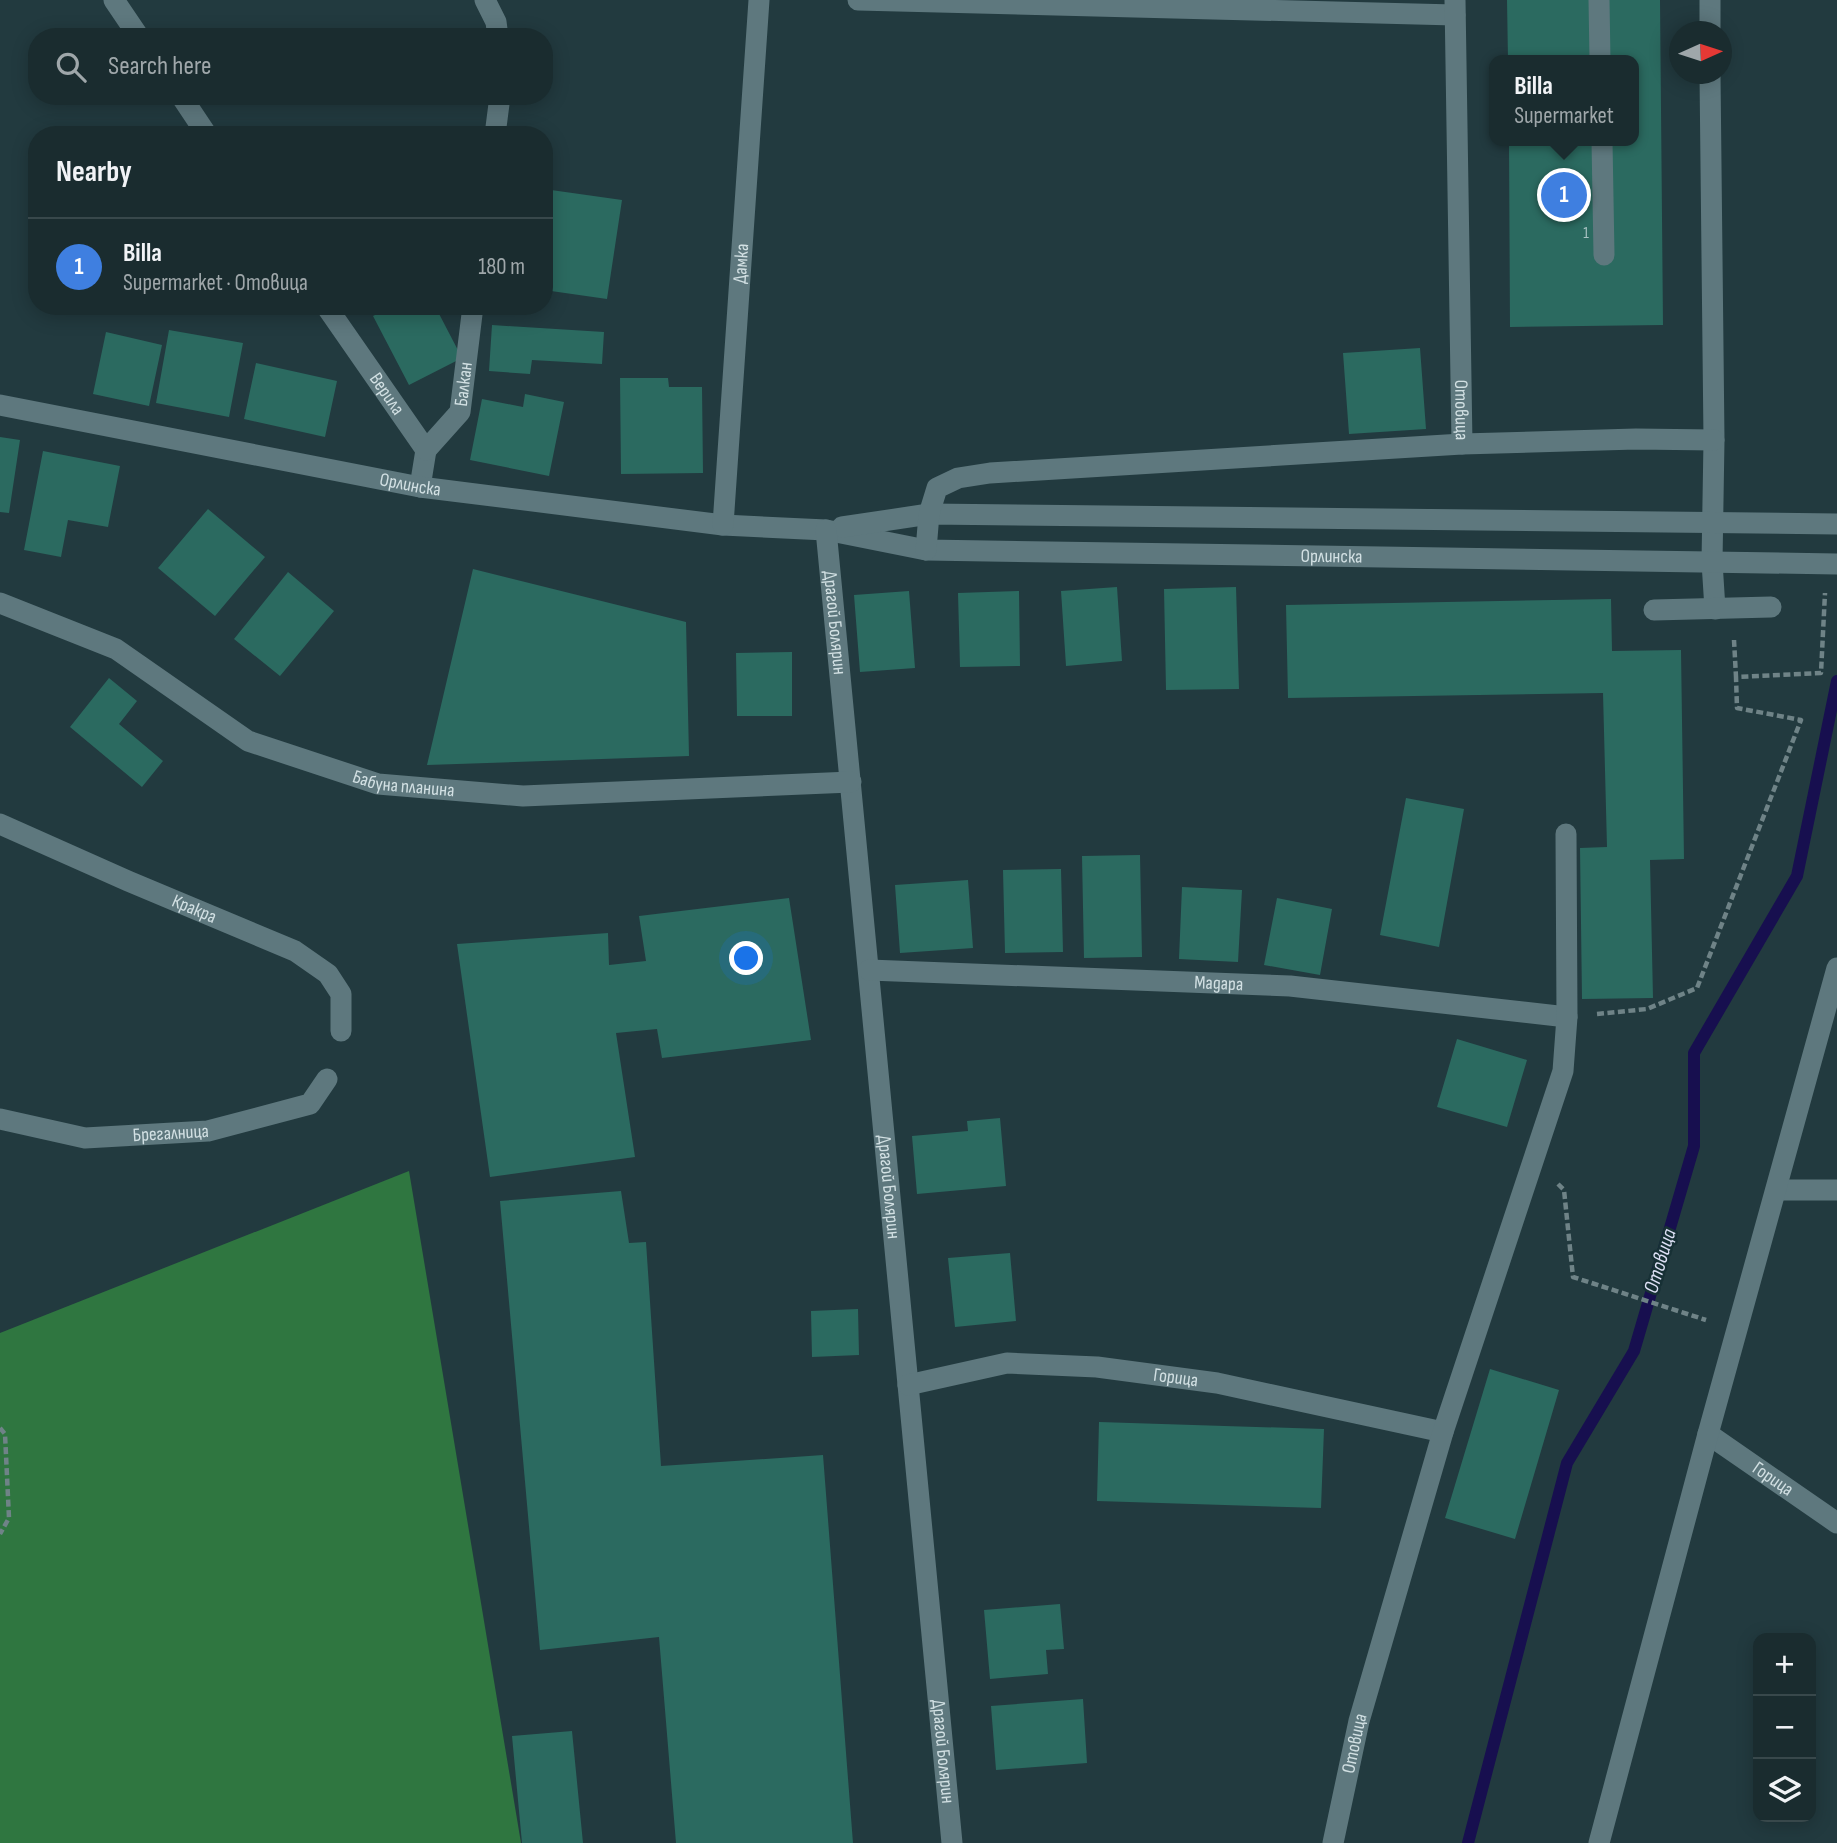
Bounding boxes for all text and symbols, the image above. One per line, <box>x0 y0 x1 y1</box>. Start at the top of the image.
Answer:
north arrow <box>1669 21 1732 84</box>
search box <box>28 28 553 105</box>
icon: search <box>52 48 90 86</box>
text: Search here <box>108 51 211 82</box>
popup <box>1489 55 1639 146</box>
text: Billa <box>1514 71 1553 102</box>
text: Supermarket <box>1514 102 1614 130</box>
text: Nearby <box>56 154 132 190</box>
pin: 1 <box>1541 169 1587 221</box>
house number: 1 <box>1583 224 1589 243</box>
text: Billa <box>123 238 162 269</box>
street label: Дамка <box>728 243 754 284</box>
text: 1 <box>74 253 84 281</box>
text: 180 m <box>478 253 525 281</box>
text: Supermarket · Отовица <box>123 269 308 297</box>
street label: Балкан <box>449 361 478 408</box>
street label: Верила <box>364 368 410 419</box>
street label: Отовица <box>1449 379 1473 440</box>
street label: Орлинска <box>378 468 442 501</box>
street label: Орлинска <box>1300 544 1363 568</box>
street label: Драгой Болярин <box>818 569 851 676</box>
street label: Бабуна планина <box>350 765 455 802</box>
street label: Кракра <box>169 889 220 928</box>
your location <box>729 941 763 975</box>
street label: Мадара <box>1194 971 1244 996</box>
street label: Брегалница <box>132 1119 209 1147</box>
street label: Драгой Болярин <box>873 1134 905 1240</box>
water label: Отовица <box>1638 1225 1682 1296</box>
street label: Горица <box>1152 1363 1199 1392</box>
street label: Горица <box>1748 1457 1798 1501</box>
map controls <box>1753 1633 1816 1822</box>
button: + <box>1753 1633 1816 1696</box>
button: − <box>1753 1696 1816 1759</box>
street label: Драгой Болярин <box>927 1698 960 1804</box>
street label: Отовица <box>1337 1711 1372 1775</box>
button: layers <box>1753 1759 1816 1822</box>

